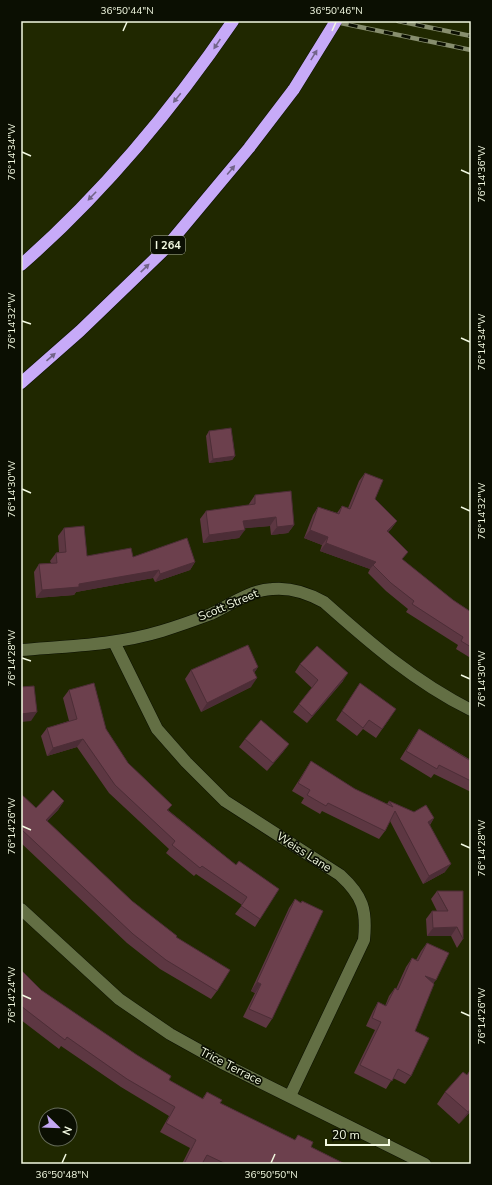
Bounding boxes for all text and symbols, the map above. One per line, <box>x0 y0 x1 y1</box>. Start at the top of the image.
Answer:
text: 36°50'44"N <box>100 4 154 18</box>
text: 36°50'46"N <box>309 4 363 18</box>
one-way arrow <box>213 39 221 50</box>
one-way arrow <box>311 50 318 61</box>
one-way arrow <box>172 93 181 104</box>
text: 76°14'34"W <box>5 124 19 180</box>
text: 76°14'36"W <box>475 146 489 202</box>
one-way arrow <box>226 165 235 176</box>
one-way arrow <box>87 191 97 201</box>
road number: I 264 <box>151 236 185 254</box>
one-way arrow <box>140 263 150 273</box>
text: 76°14'32"W <box>5 293 19 349</box>
text: 76°14'34"W <box>475 314 489 370</box>
one-way arrow <box>45 353 56 362</box>
text: 76°14'30"W <box>5 461 19 517</box>
text: 76°14'32"W <box>475 483 489 539</box>
street label: Scott Street <box>196 585 261 625</box>
text: 76°14'28"W <box>5 630 19 686</box>
text: 76°14'30"W <box>475 651 489 707</box>
text: 76°14'26"W <box>5 798 19 854</box>
text: 76°14'28"W <box>475 820 489 876</box>
street label: Weiss Lane <box>273 828 335 876</box>
text: 76°14'24"W <box>5 967 19 1023</box>
text: 76°14'26"W <box>475 988 489 1044</box>
street label: Trice Terrace <box>197 1044 265 1088</box>
north arrow <box>38 1107 78 1147</box>
scale bar <box>326 1121 389 1147</box>
text: N <box>58 1124 75 1137</box>
text: 20 m <box>332 1127 360 1143</box>
text: 36°50'48"N <box>35 1168 89 1182</box>
text: 36°50'50"N <box>244 1168 298 1182</box>

